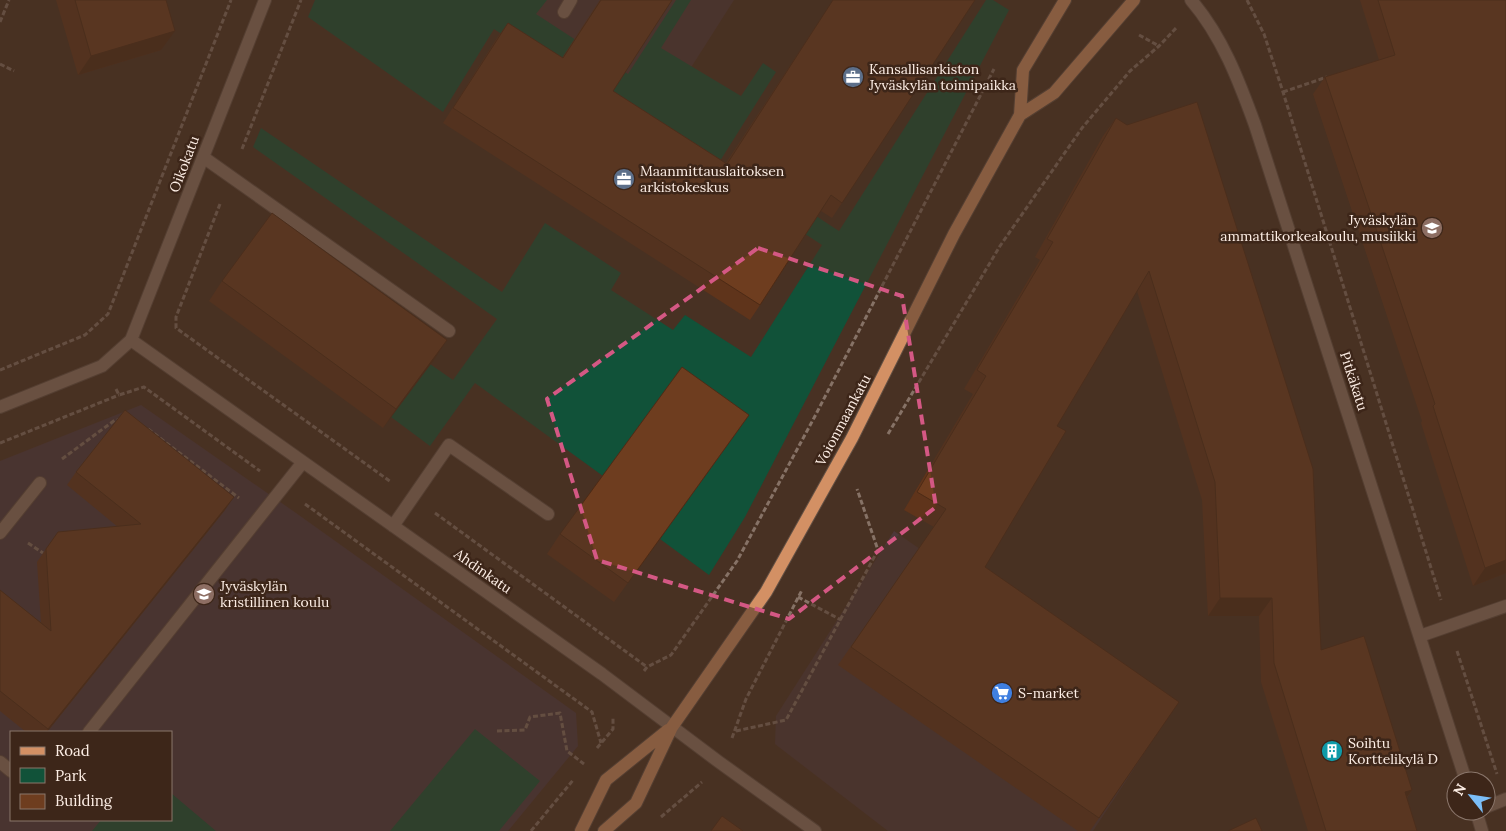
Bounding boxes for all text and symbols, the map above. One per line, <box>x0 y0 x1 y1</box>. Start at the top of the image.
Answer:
place label: Kansallisarkiston Jyväskylän toimipaikka <box>868 60 1016 94</box>
office icon: Kansallisarkiston Jyväskylän toimipaikka <box>841 65 865 89</box>
street label: Oikokatu <box>165 133 203 195</box>
place label: Maanmittauslaitoksen arkistokeskus <box>640 162 785 196</box>
office icon: Maanmittauslaitoksen arkistokeskus <box>612 167 636 191</box>
place label: Jyväskylän ammattikorkeakoulu, musiikki <box>1220 211 1416 245</box>
school or university icon: Jyväskylän ammattikorkeakoulu, musiikki <box>1420 216 1444 240</box>
street label: Pitkäkatu <box>1336 349 1372 413</box>
street label: Voionmaankatu <box>811 371 875 470</box>
street label: Ahdinkatu <box>450 544 515 597</box>
place label: Jyväskylän kristillinen koulu <box>219 577 329 611</box>
school or university icon: Jyväskylän kristillinen koulu <box>192 582 216 606</box>
supermarket icon: S-market <box>990 681 1014 705</box>
place label: S-market <box>1018 684 1079 702</box>
legend <box>10 731 172 821</box>
place label: Soihtu Korttelikylä D <box>1348 734 1438 768</box>
building icon: Soihtu Korttelikylä D <box>1320 739 1344 763</box>
text: Road <box>55 741 90 760</box>
text: Park <box>55 766 86 785</box>
north arrow <box>1446 771 1496 821</box>
text: N <box>1449 780 1470 799</box>
text: Building <box>55 791 113 810</box>

